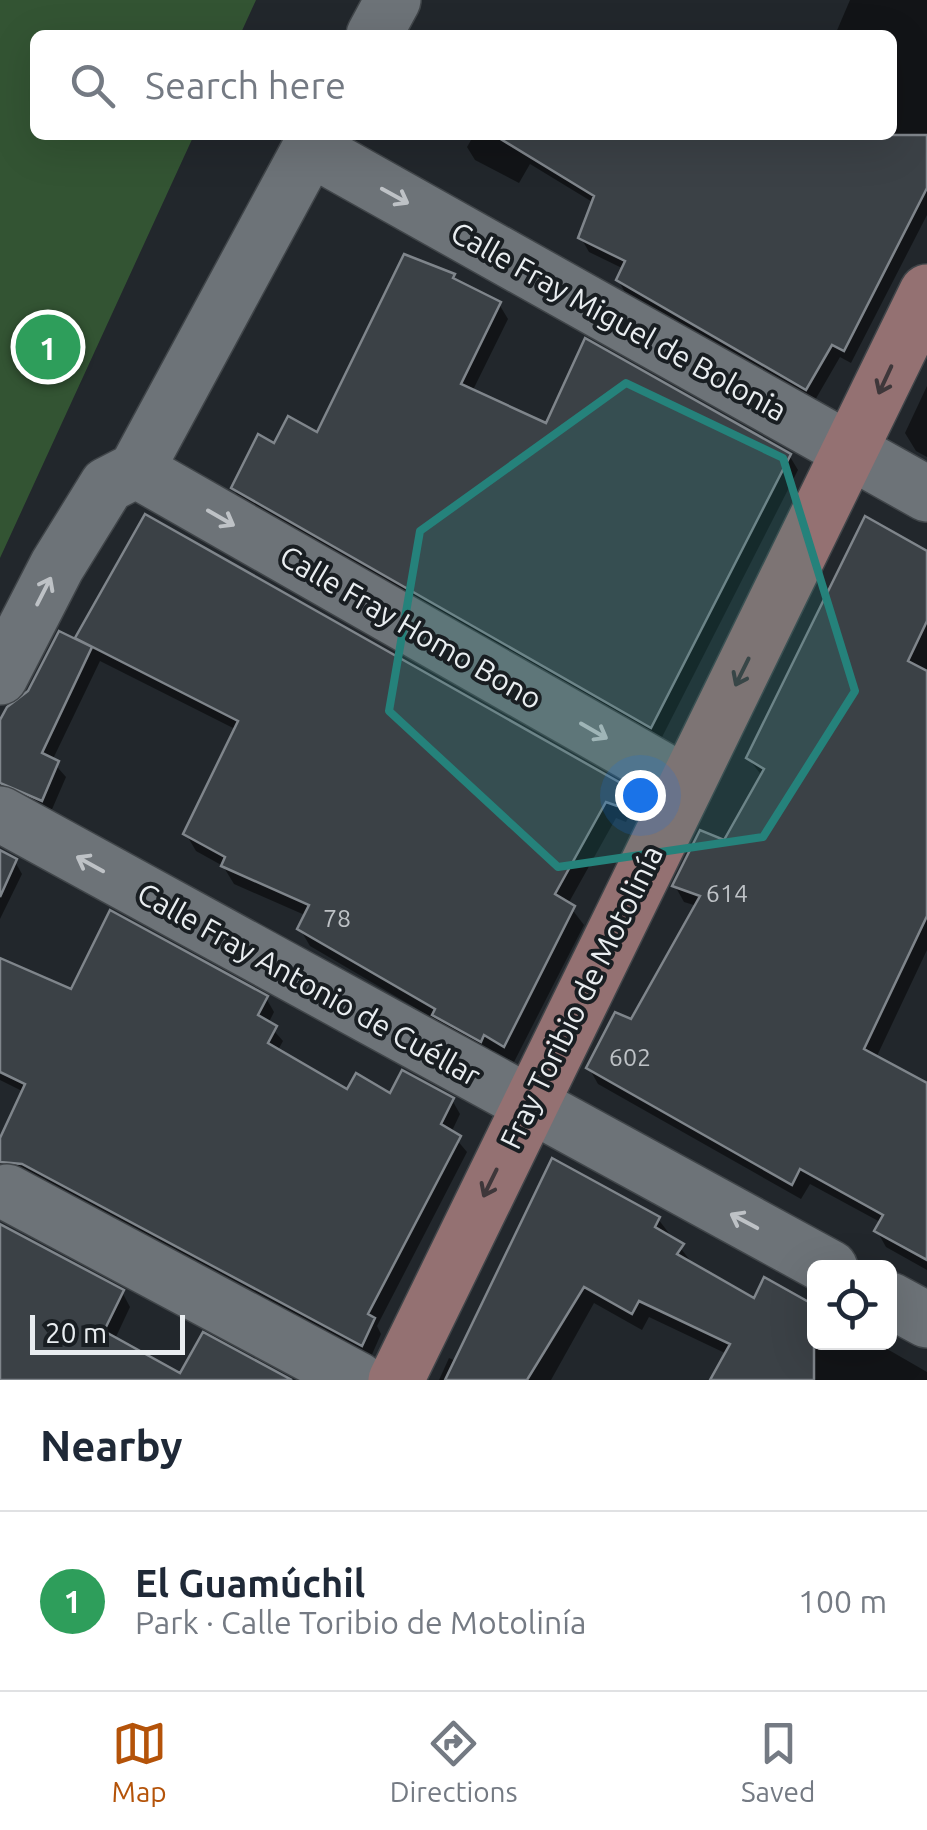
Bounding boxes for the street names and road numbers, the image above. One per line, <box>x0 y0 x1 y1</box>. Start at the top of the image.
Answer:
street label: Calle Fray Miguel de Bolonia <box>445 214 793 428</box>
street label: Calle Fray Homo Bono <box>274 538 548 716</box>
street label: Fray Toribio de Motolinía <box>493 840 669 1154</box>
street label: Calle Fray Antonio de Cuéllar <box>132 875 487 1093</box>

